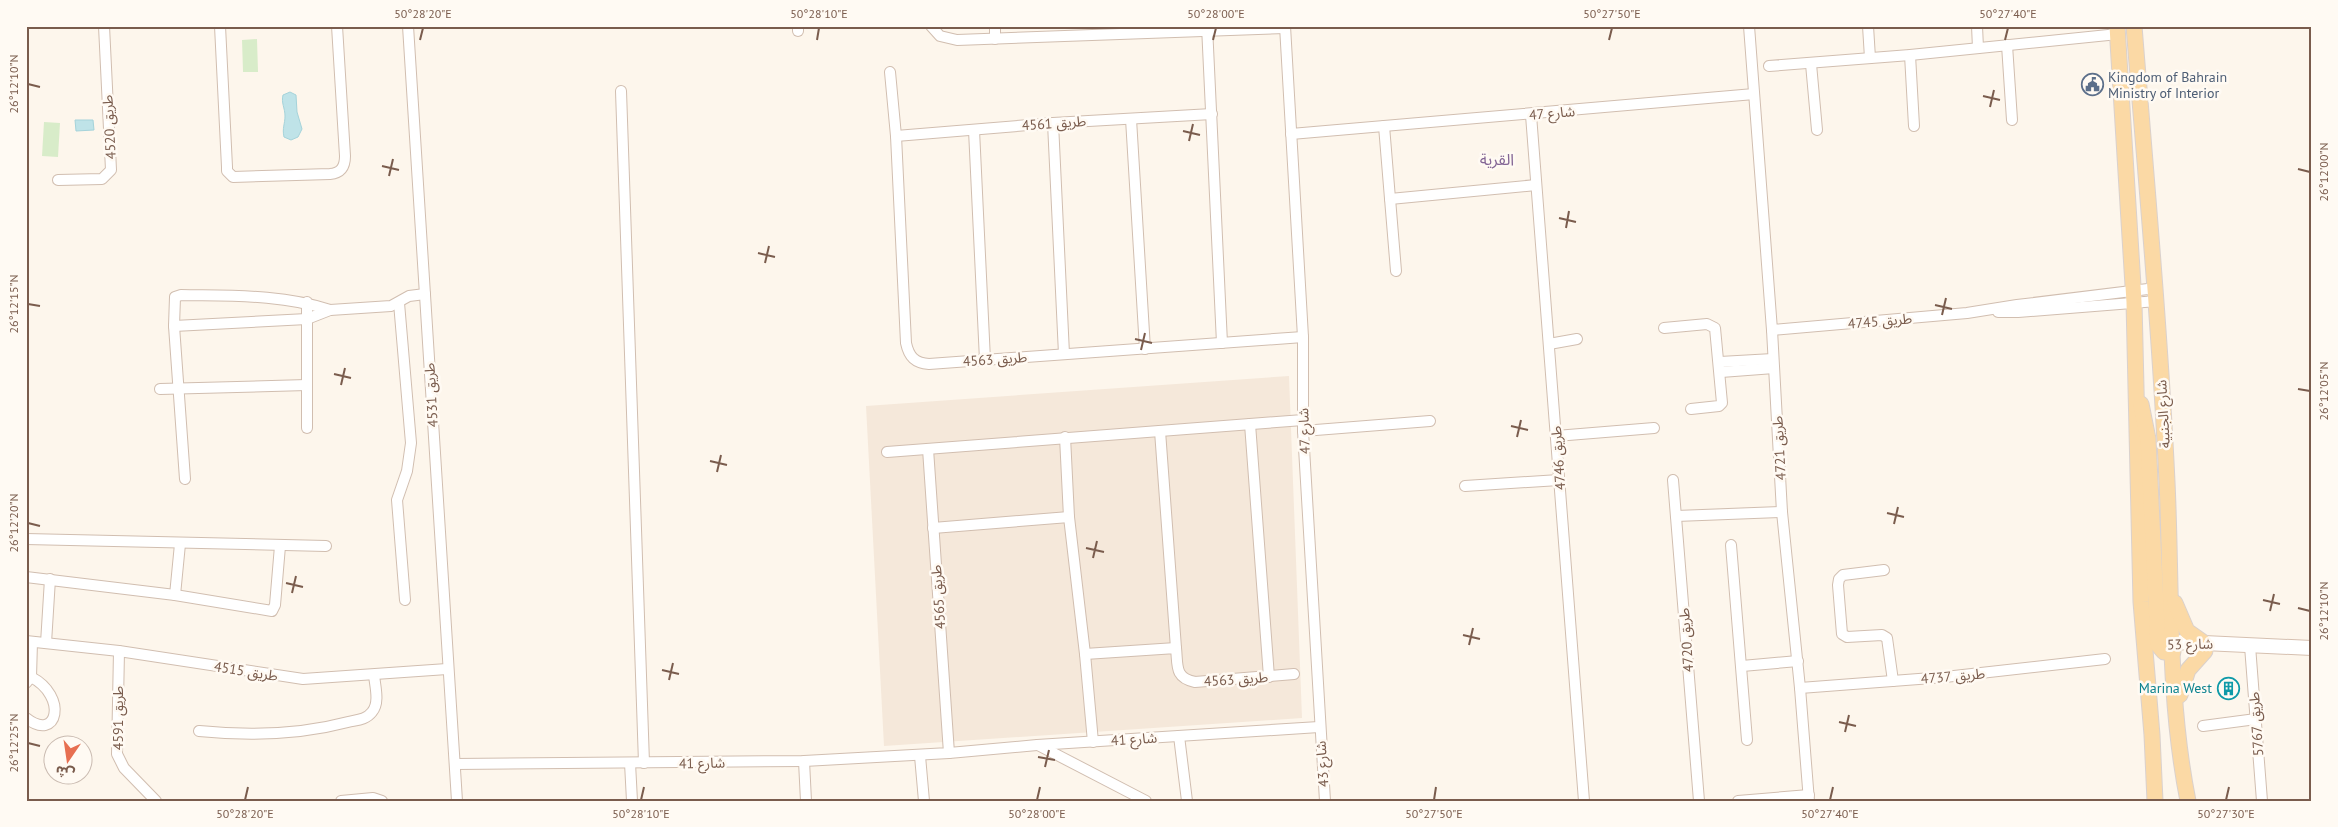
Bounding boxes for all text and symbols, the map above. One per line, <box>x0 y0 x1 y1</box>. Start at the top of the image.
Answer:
text: 50°28'20"E <box>394 6 452 21</box>
text: 50°28'10"E <box>790 6 848 21</box>
text: 50°28'00"E <box>1187 6 1245 21</box>
text: 50°27'50"E <box>1583 6 1641 21</box>
text: 50°27'40"E <box>1979 6 2037 21</box>
text: 26°12'10"N <box>6 54 21 114</box>
place label: Kingdom of Bahrain Ministry of Interior <box>2108 68 2227 102</box>
public building icon: Kingdom of Bahrain Ministry of Interior <box>2080 73 2104 97</box>
street label: طريق 4520 <box>98 94 121 160</box>
street label: شارع 47 <box>1528 102 1576 126</box>
street label: طريق 4561 <box>1021 112 1087 135</box>
text: 26°12'00"N <box>2316 142 2331 202</box>
district label: القرية <box>1480 149 1514 169</box>
text: 26°12'15"N <box>6 274 21 334</box>
street label: طريق 4745 <box>1847 309 1913 334</box>
street label: طريق 4563 <box>962 348 1028 371</box>
text: 26°12'05"N <box>2316 361 2331 421</box>
street label: طريق 4531 <box>420 362 443 428</box>
street label: شارع الجنبية <box>2152 379 2176 449</box>
street label: شارع 47 <box>1294 407 1316 454</box>
street label: طريق 4721 <box>1768 415 1791 481</box>
street label: طريق 4746 <box>1547 425 1570 491</box>
text: 26°12'20"N <box>6 493 21 553</box>
street label: طريق 4565 <box>927 564 950 630</box>
text: 26°12'10"N <box>2316 581 2331 641</box>
street label: طريق 4720 <box>1675 607 1698 673</box>
street label: شارع 53 <box>2167 635 2213 655</box>
street label: طريق 4515 <box>213 657 279 686</box>
street label: طريق 4737 <box>1920 664 1986 689</box>
street label: طريق 4563 <box>1203 668 1269 691</box>
building icon: Marina West <box>2216 676 2240 700</box>
place label: Marina West <box>2139 679 2212 697</box>
street label: طريق 4591 <box>109 686 128 750</box>
street label: طريق 5767 <box>2245 691 2268 757</box>
text: 26°12'25"N <box>6 713 21 773</box>
street label: شارع 41 <box>1110 728 1158 752</box>
north arrow <box>42 734 92 784</box>
street label: شارع 43 <box>1311 740 1335 788</box>
street label: شارع 41 <box>679 754 725 774</box>
text: ش <box>54 762 76 784</box>
text: 50°28'20"E <box>216 806 274 821</box>
text: 50°28'10"E <box>612 806 670 821</box>
text: 50°28'00"E <box>1008 806 1066 821</box>
text: 50°27'50"E <box>1405 806 1463 821</box>
text: 50°27'40"E <box>1801 806 1859 821</box>
text: 50°27'30"E <box>2197 806 2255 821</box>

